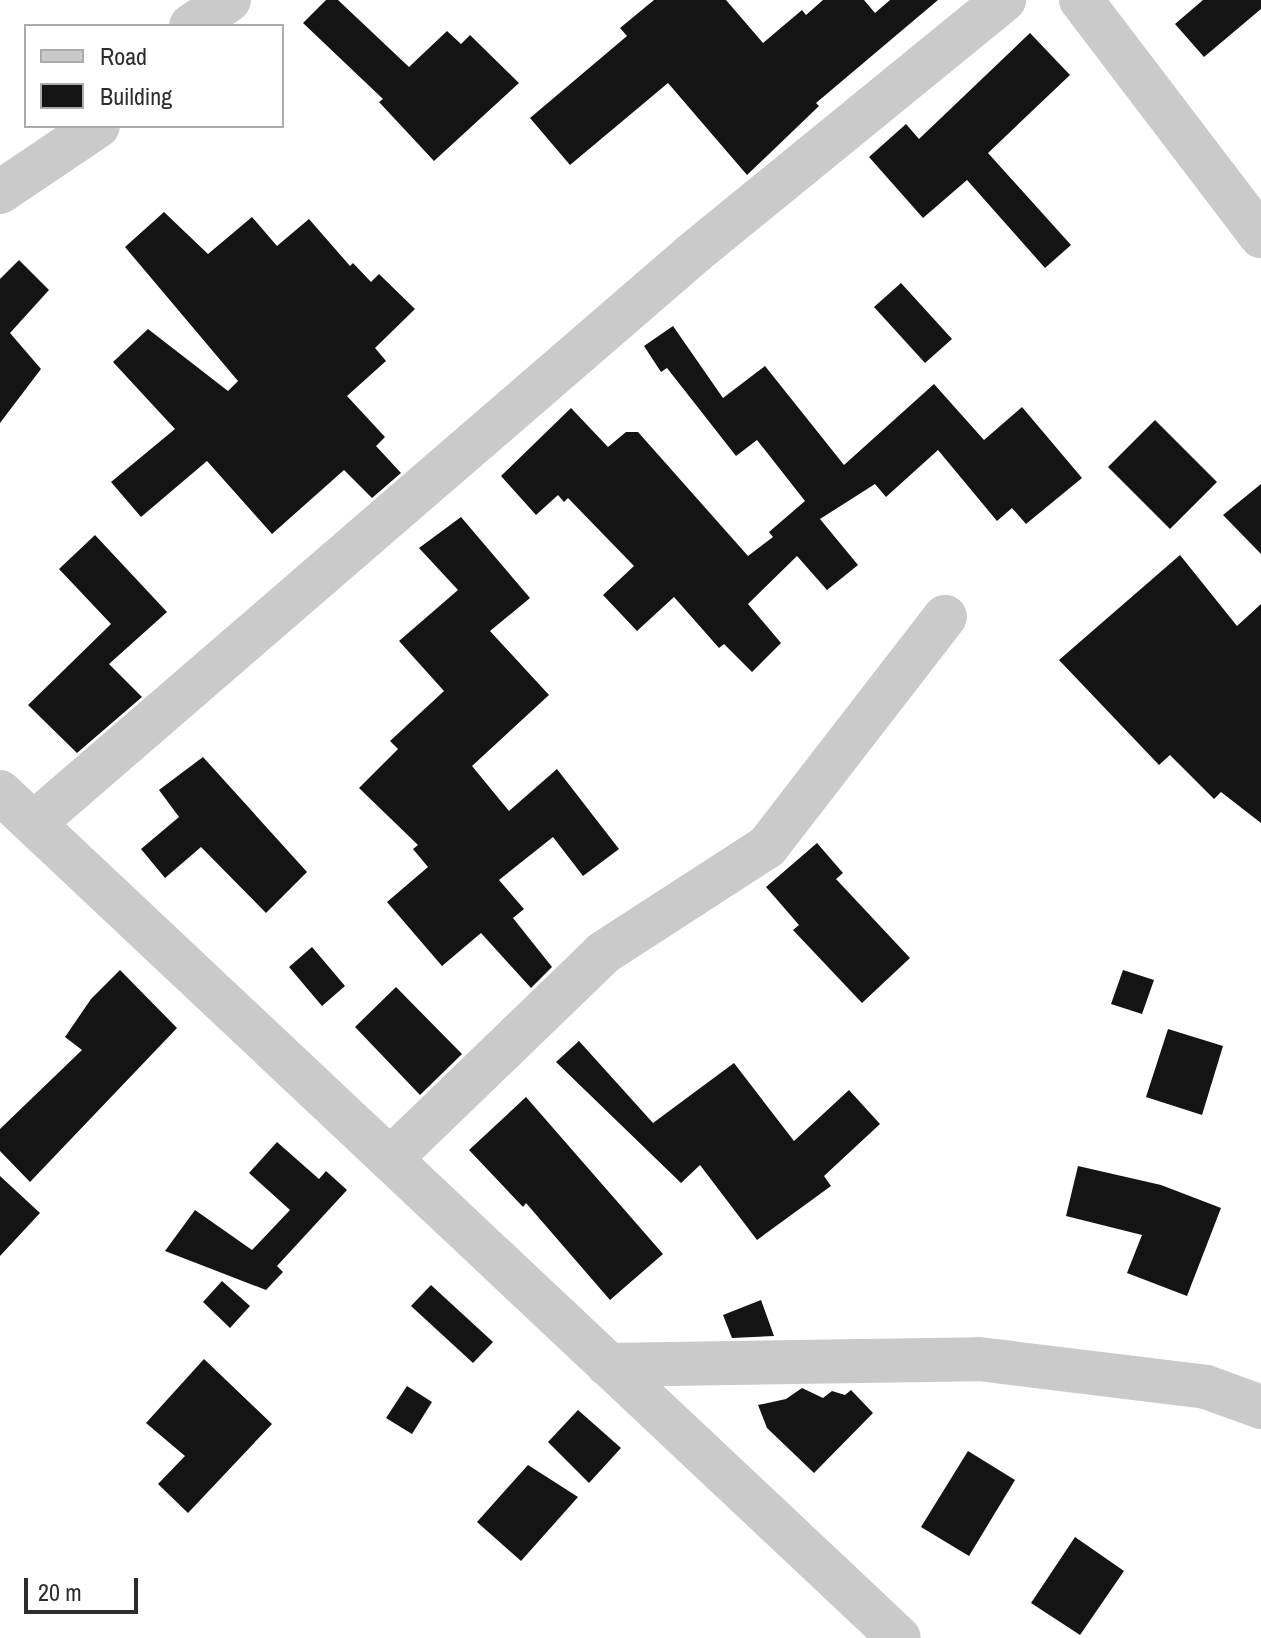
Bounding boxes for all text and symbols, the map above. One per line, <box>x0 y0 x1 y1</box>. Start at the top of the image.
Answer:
legend <box>24 24 284 128</box>
text: Road <box>100 40 147 72</box>
text: Building <box>100 80 172 112</box>
scale bar <box>28 1562 142 1612</box>
text: 20 m <box>38 1576 82 1608</box>

